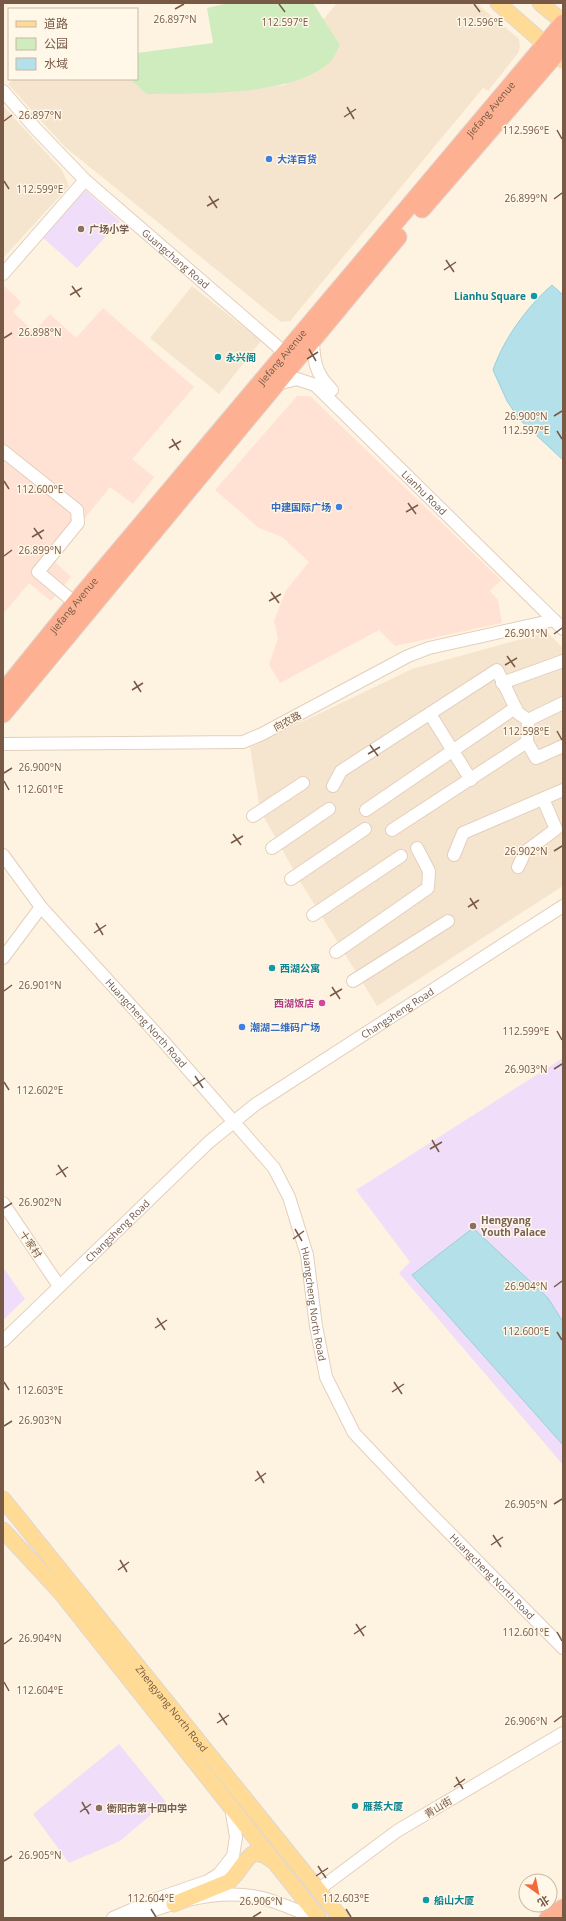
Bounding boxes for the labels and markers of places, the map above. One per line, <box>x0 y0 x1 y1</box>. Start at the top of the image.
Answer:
place label: 大洋百货 <box>277 152 317 166</box>
marker: 大洋百货 <box>264 154 274 164</box>
place label: 广场小学 <box>89 222 129 236</box>
marker: 广场小学 <box>76 224 86 234</box>
place label: Lianhu Square <box>454 289 526 303</box>
marker: Lianhu Square <box>529 291 539 301</box>
place label: 永兴阁 <box>226 350 256 364</box>
marker: 永兴阁 <box>213 352 223 362</box>
place label: 中建国际广场 <box>271 500 331 514</box>
marker: 中建国际广场 <box>334 502 344 512</box>
place label: 西湖公寓 <box>280 961 320 975</box>
marker: 西湖公寓 <box>267 963 277 973</box>
place label: 西湖饭店 <box>274 996 314 1010</box>
marker: 西湖饭店 <box>317 998 327 1008</box>
place label: 潮湖二维码广场 <box>250 1020 320 1034</box>
marker: 潮湖二维码广场 <box>237 1022 247 1032</box>
place label: Hengyang Youth Palace <box>481 1213 546 1239</box>
marker: Hengyang Youth Palace <box>468 1221 478 1231</box>
place label: 雁蒸大厦 <box>363 1799 403 1813</box>
place label: 衡阳市第十四中学 <box>106 1801 187 1815</box>
marker: 雁蒸大厦 <box>350 1801 360 1811</box>
marker: 衡阳市第十四中学 <box>94 1803 104 1813</box>
place label: 船山大厦 <box>434 1893 474 1907</box>
marker: 船山大厦 <box>421 1895 431 1905</box>

